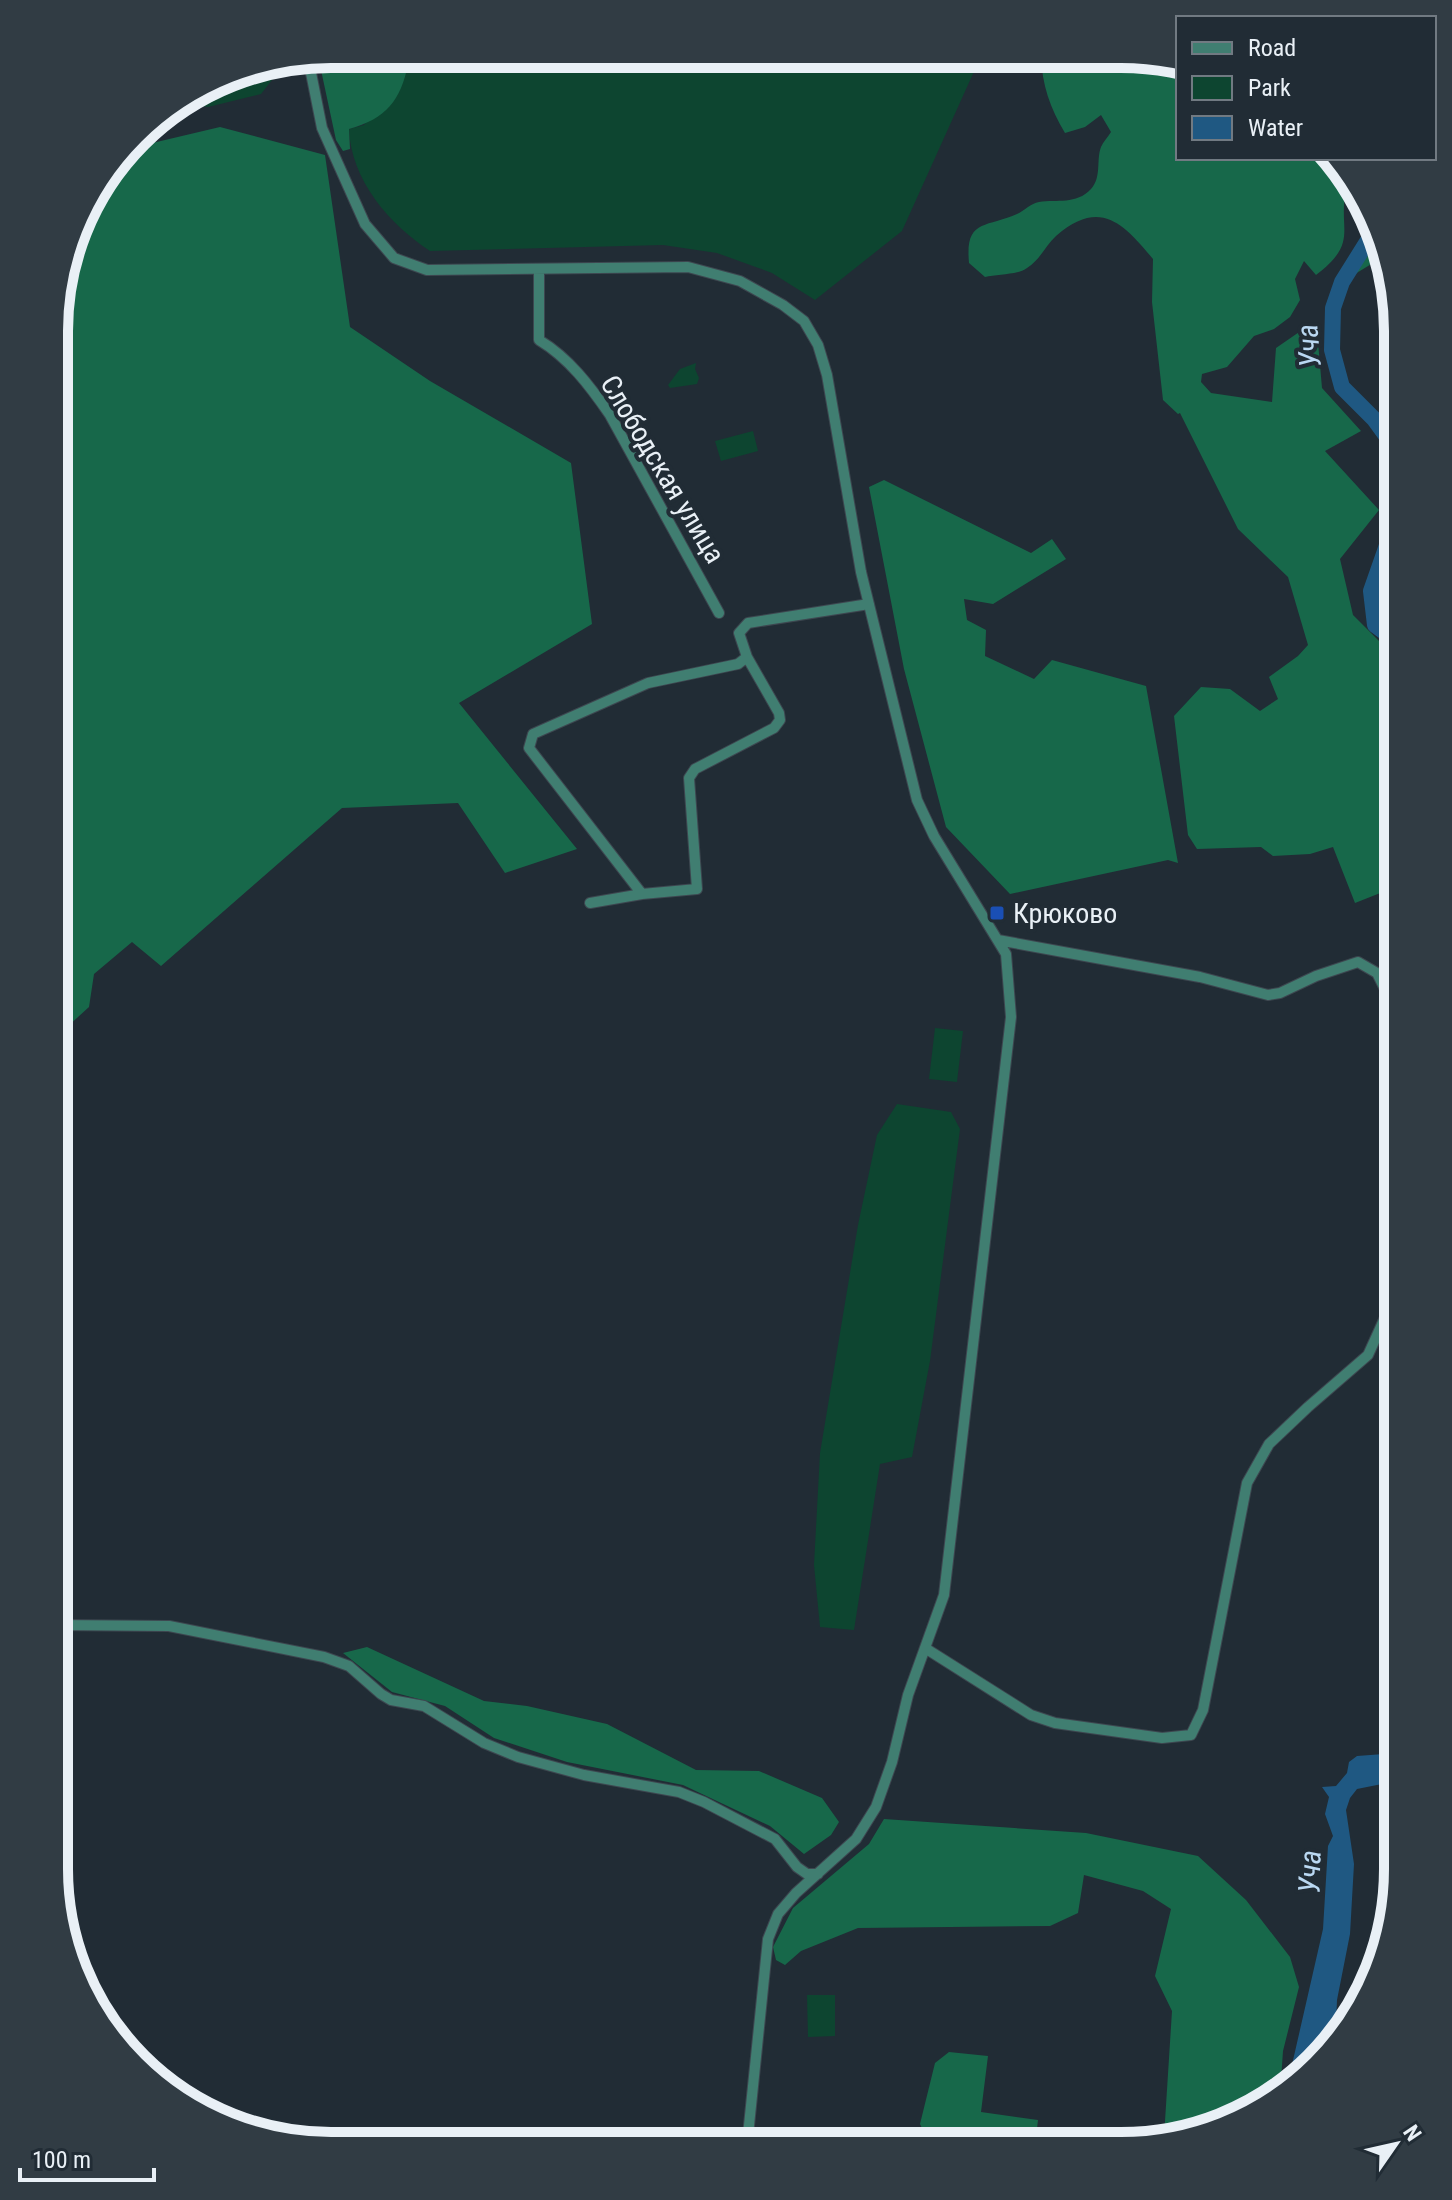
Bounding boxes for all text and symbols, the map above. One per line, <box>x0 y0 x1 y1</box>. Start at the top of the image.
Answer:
legend <box>1176 16 1436 160</box>
text: Road <box>1248 34 1296 62</box>
text: Park <box>1248 74 1291 102</box>
text: Water <box>1248 114 1303 142</box>
water label: Уча <box>1289 323 1328 369</box>
street label: Слободская улица <box>593 369 732 569</box>
place label: Крюково <box>1013 897 1117 930</box>
marker: Крюково <box>988 904 1006 922</box>
water label: Уча <box>1291 1850 1328 1894</box>
north arrow <box>1356 2104 1436 2184</box>
text: N <box>1398 2121 1426 2146</box>
scale bar <box>20 2132 154 2182</box>
text: 100 m <box>32 2146 91 2174</box>

